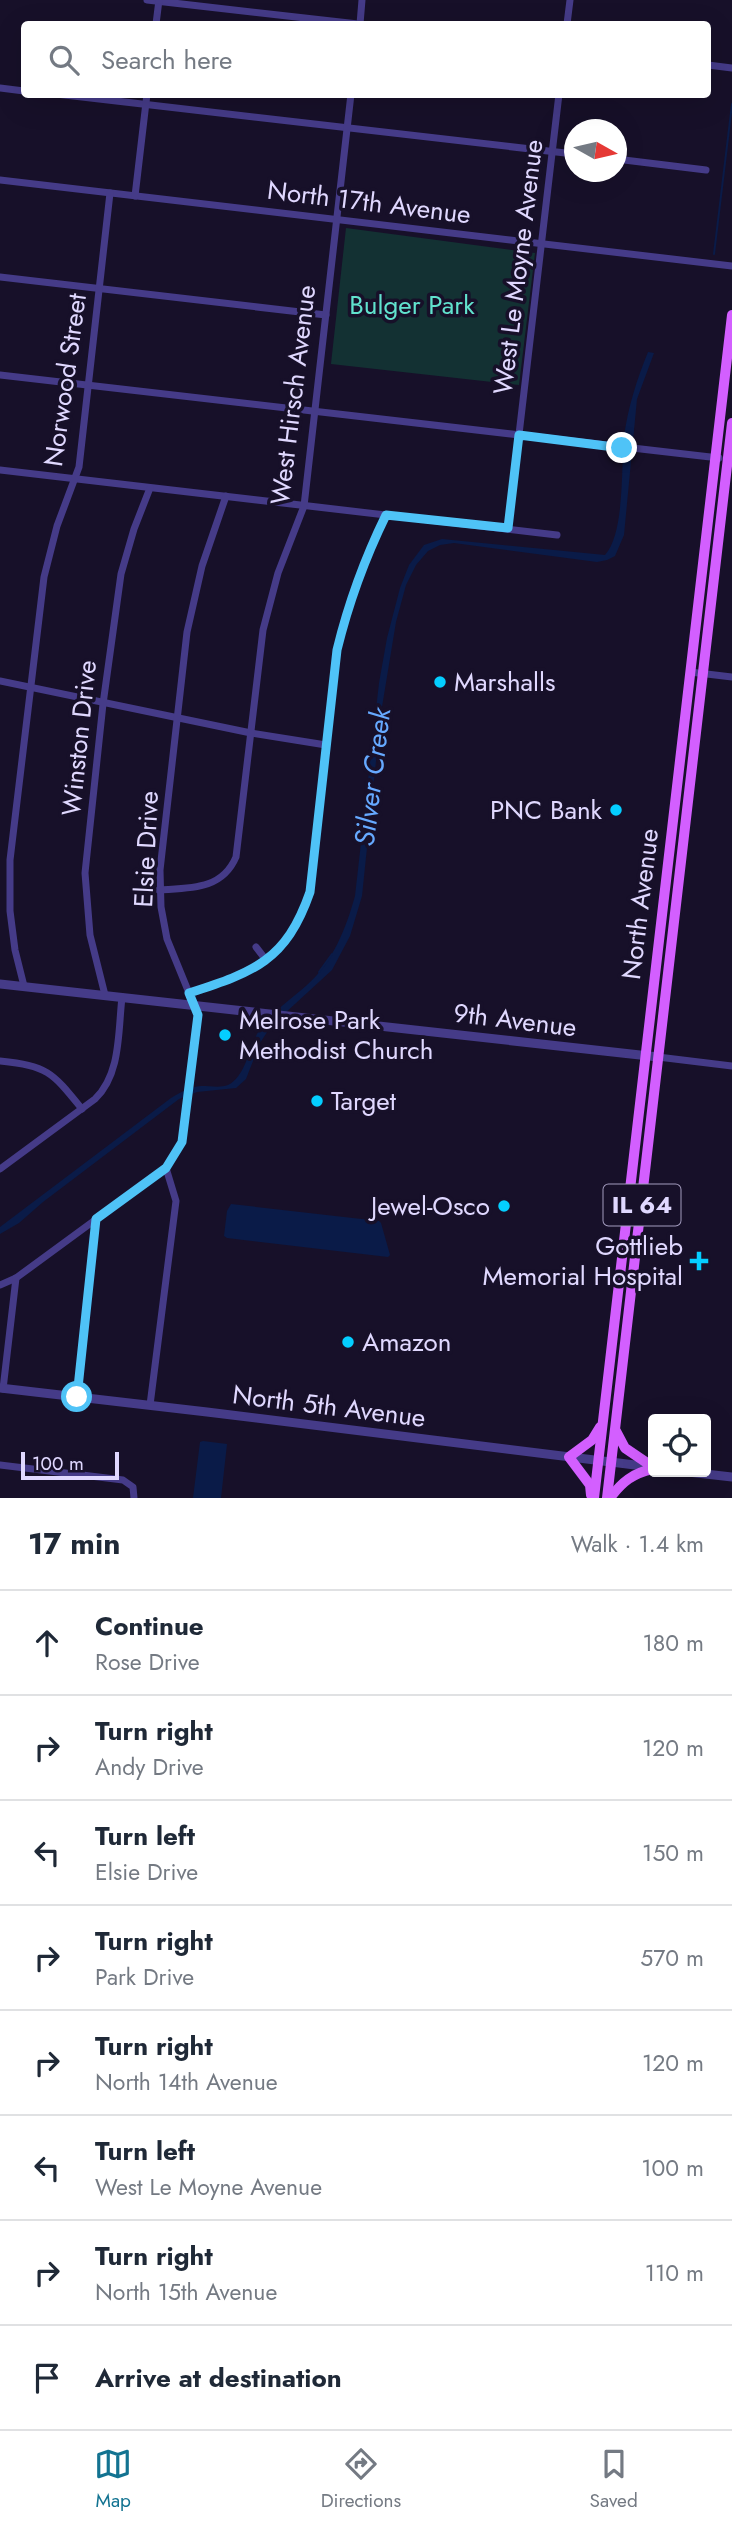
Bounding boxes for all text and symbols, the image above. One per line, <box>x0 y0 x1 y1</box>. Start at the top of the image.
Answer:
search box <box>21 21 711 98</box>
icon: search <box>45 41 83 79</box>
text: Search here <box>101 41 233 79</box>
north arrow <box>564 119 627 182</box>
street label: West Le Moyne Avenue <box>484 137 552 397</box>
street label: North 17th Avenue <box>265 171 473 233</box>
street label: West Hirsch Avenue <box>261 283 325 507</box>
park label: Bulger Park <box>349 286 475 324</box>
street label: Norwood Street <box>34 290 96 469</box>
route end <box>606 432 637 463</box>
street label: Winston Drive <box>52 658 106 818</box>
place label: Marshalls <box>454 663 556 701</box>
marker: Marshalls <box>432 674 448 690</box>
water label: Silver Creek <box>344 705 401 849</box>
street label: Elsie Drive <box>124 790 168 908</box>
place label: PNC Bank <box>490 791 603 829</box>
marker: PNC Bank <box>608 802 624 818</box>
street label: North Avenue <box>612 826 668 982</box>
street label: 9th Avenue <box>451 994 579 1046</box>
place label: Melrose Park Methodist Church <box>239 1001 433 1069</box>
marker: Melrose Park Methodist Church <box>217 1027 233 1043</box>
place label: Target <box>331 1082 397 1120</box>
marker: Target <box>309 1093 325 1109</box>
road number: IL 64 <box>604 1184 680 1226</box>
place label: Jewel-Osco <box>368 1187 490 1225</box>
marker: Jewel-Osco <box>496 1198 512 1214</box>
place label: Gottlieb Memorial Hospital <box>483 1227 683 1295</box>
marker: Gottlieb Memorial Hospital <box>689 1251 709 1271</box>
place label: Amazon <box>362 1323 451 1361</box>
marker: Amazon <box>340 1334 356 1350</box>
street label: North 5th Avenue <box>230 1375 428 1437</box>
route start <box>61 1381 92 1412</box>
map controls <box>648 1414 711 1477</box>
button: locate <box>648 1414 711 1477</box>
scale bar <box>21 1449 119 1481</box>
text: 100 m <box>32 1450 84 1477</box>
text: 17 min <box>28 1522 121 1565</box>
text: Walk · 1.4 km <box>571 1527 704 1561</box>
text: Continue <box>95 1607 204 1645</box>
icon: ahead <box>28 1624 66 1662</box>
text: 180 m <box>642 1626 704 1660</box>
text: Rose Drive <box>95 1645 200 1679</box>
text: Turn right <box>95 1712 213 1750</box>
icon: right <box>28 1729 66 1767</box>
text: 120 m <box>642 1731 704 1765</box>
text: Andy Drive <box>95 1750 204 1784</box>
text: Turn left <box>95 1817 195 1855</box>
icon: left <box>28 1834 66 1872</box>
text: 150 m <box>642 1836 704 1870</box>
text: Elsie Drive <box>95 1855 198 1889</box>
text: Turn right <box>95 1922 213 1960</box>
icon: right <box>28 1939 66 1977</box>
text: 570 m <box>640 1941 704 1975</box>
text: Park Drive <box>95 1960 194 1994</box>
text: Turn right <box>95 2027 213 2065</box>
icon: right <box>28 2044 66 2082</box>
text: 120 m <box>642 2046 704 2080</box>
text: North 14th Avenue <box>95 2065 278 2099</box>
text: Turn left <box>95 2132 195 2170</box>
icon: left <box>28 2149 66 2187</box>
text: 100 m <box>641 2151 704 2185</box>
text: West Le Moyne Avenue <box>95 2170 322 2204</box>
text: Turn right <box>95 2237 213 2275</box>
icon: right <box>28 2254 66 2292</box>
text: 110 m <box>645 2256 704 2290</box>
text: North 15th Avenue <box>95 2275 277 2309</box>
icon: arrive <box>28 2359 66 2397</box>
text: Arrive at destination <box>95 2359 342 2397</box>
tab: Map <box>94 2445 132 2514</box>
tab: Directions <box>321 2445 401 2514</box>
tab: Saved <box>590 2445 638 2514</box>

